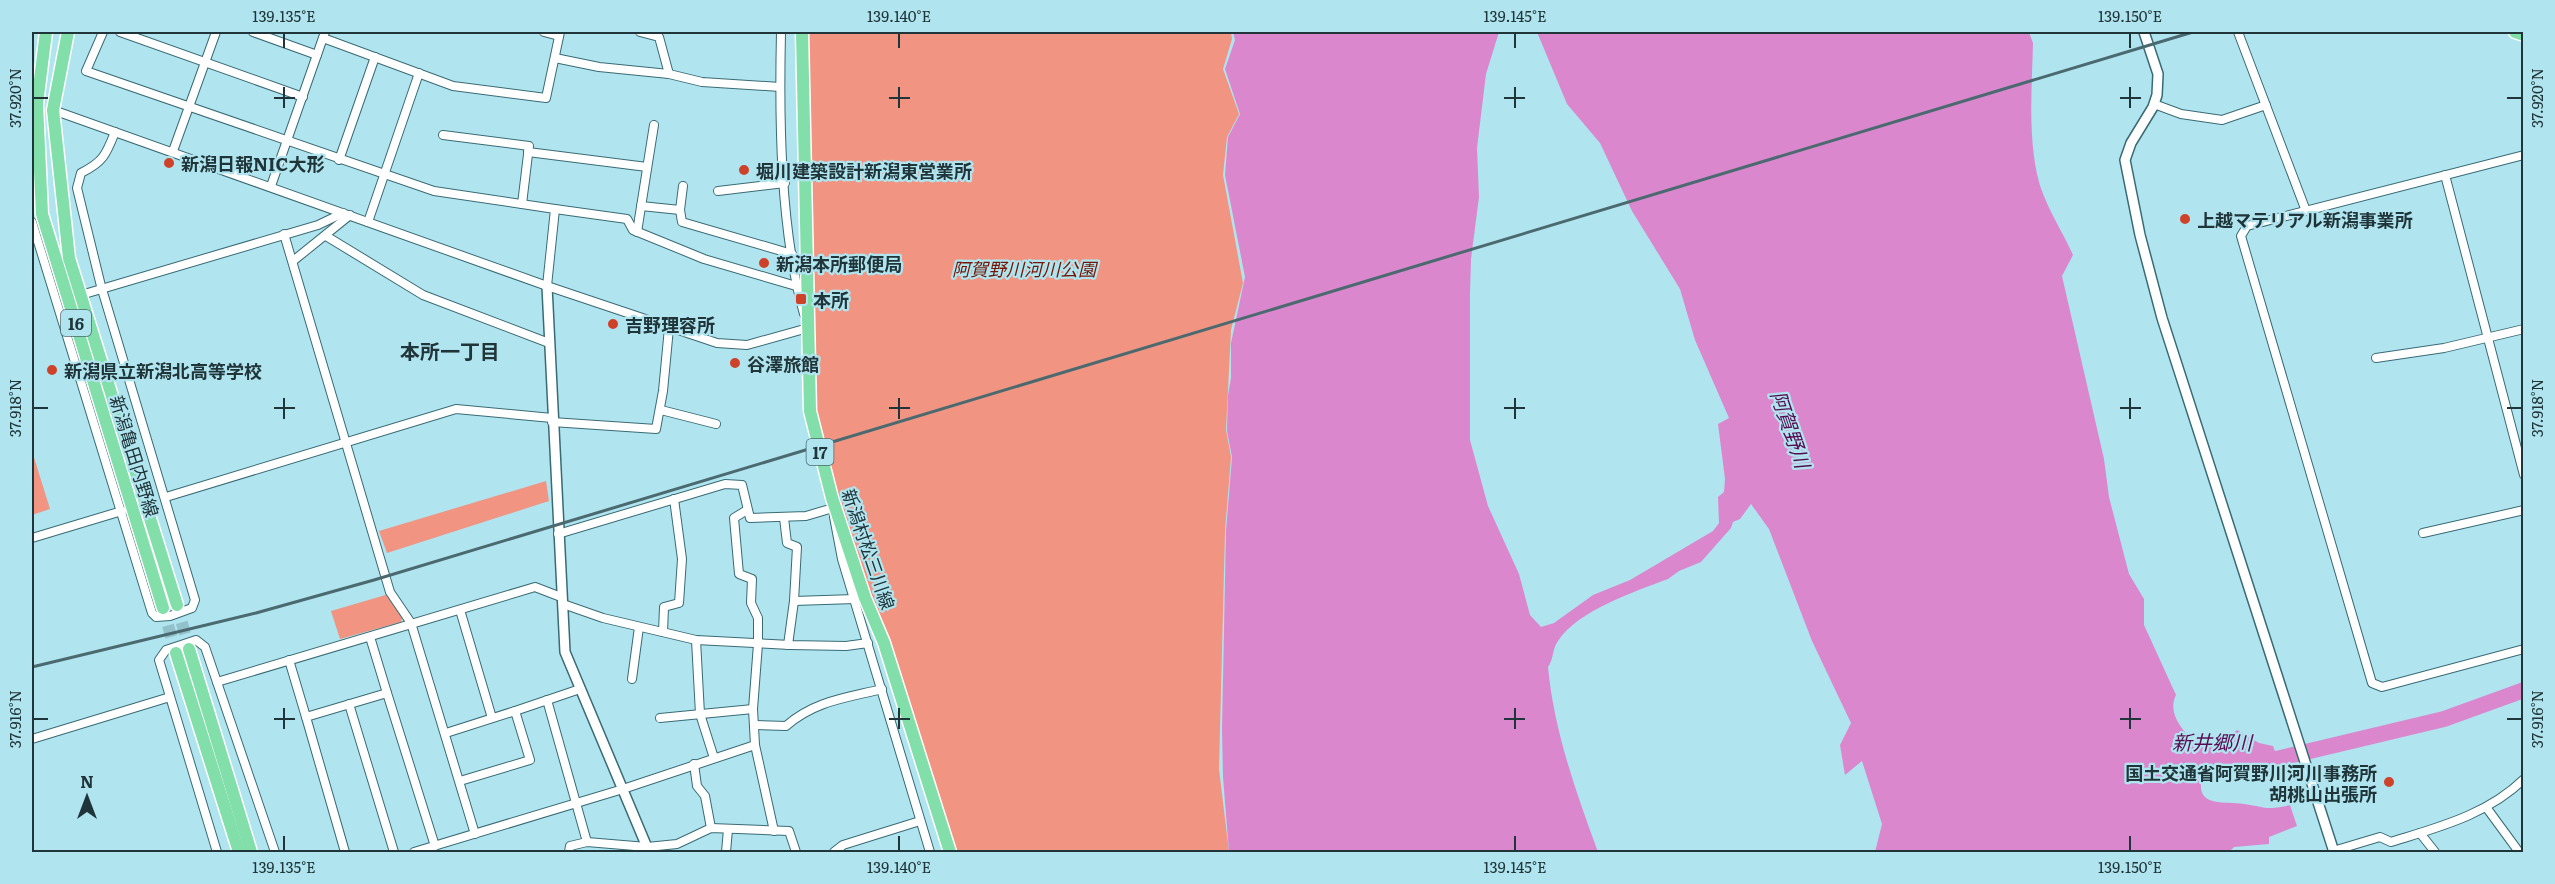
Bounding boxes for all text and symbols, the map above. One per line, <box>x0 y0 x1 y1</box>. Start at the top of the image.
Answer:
text: 139.135°E <box>252 4 316 27</box>
text: 139.140°E <box>867 4 931 27</box>
text: 139.145°E <box>1484 4 1546 27</box>
text: 139.150°E <box>2098 4 2162 27</box>
text: 37.920°N <box>3 68 26 128</box>
text: 37.920°N <box>2525 68 2548 128</box>
place label: 新潟日報NIC大形 <box>181 150 324 177</box>
marker: 新潟日報NIC大形 <box>162 156 176 170</box>
place label: 堀川建築設計新潟東営業所 <box>756 157 972 184</box>
marker: 堀川建築設計新潟東営業所 <box>737 163 751 177</box>
place label: 上越マテリアル新潟事業所 <box>2197 206 2413 233</box>
marker: 上越マテリアル新潟事業所 <box>2178 212 2192 226</box>
place label: 新潟本所郵便局 <box>776 250 902 277</box>
park label: 阿賀野川河川公園 <box>952 255 1099 282</box>
marker: 新潟本所郵便局 <box>757 256 771 270</box>
place label: 本所 <box>813 286 849 313</box>
marker: 本所 <box>794 292 808 306</box>
road number: 16 <box>61 310 91 336</box>
place label: 吉野理容所 <box>625 311 715 338</box>
marker: 吉野理容所 <box>606 317 620 331</box>
district label: 本所一丁目 <box>400 335 500 365</box>
place label: 谷澤旅館 <box>747 350 819 377</box>
marker: 谷澤旅館 <box>728 356 742 370</box>
place label: 新潟県立新潟北高等学校 <box>64 357 262 384</box>
marker: 新潟県立新潟北高等学校 <box>45 363 59 377</box>
text: 37.918°N <box>3 379 26 437</box>
text: 37.918°N <box>2525 379 2548 437</box>
water label: 阿賀野川 <box>1765 386 1820 474</box>
street label: 新潟亀田内野線 <box>104 392 166 520</box>
road number: 17 <box>806 439 834 465</box>
street label: 新潟村松三川線 <box>836 485 902 613</box>
text: 37.916°N <box>3 690 26 748</box>
text: 37.916°N <box>2525 690 2548 748</box>
water label: 新井郷川 <box>2172 726 2254 756</box>
place label: 国土交通省阿賀野川河川事務所 胡桃山出張所 <box>2125 759 2377 807</box>
north arrow <box>57 767 117 827</box>
text: N <box>80 769 94 793</box>
marker: 国土交通省阿賀野川河川事務所 胡桃山出張所 <box>2382 775 2396 789</box>
text: 139.135°E <box>252 855 316 878</box>
text: 139.140°E <box>867 855 931 878</box>
text: 139.145°E <box>1484 855 1546 878</box>
text: 139.150°E <box>2098 855 2162 878</box>

